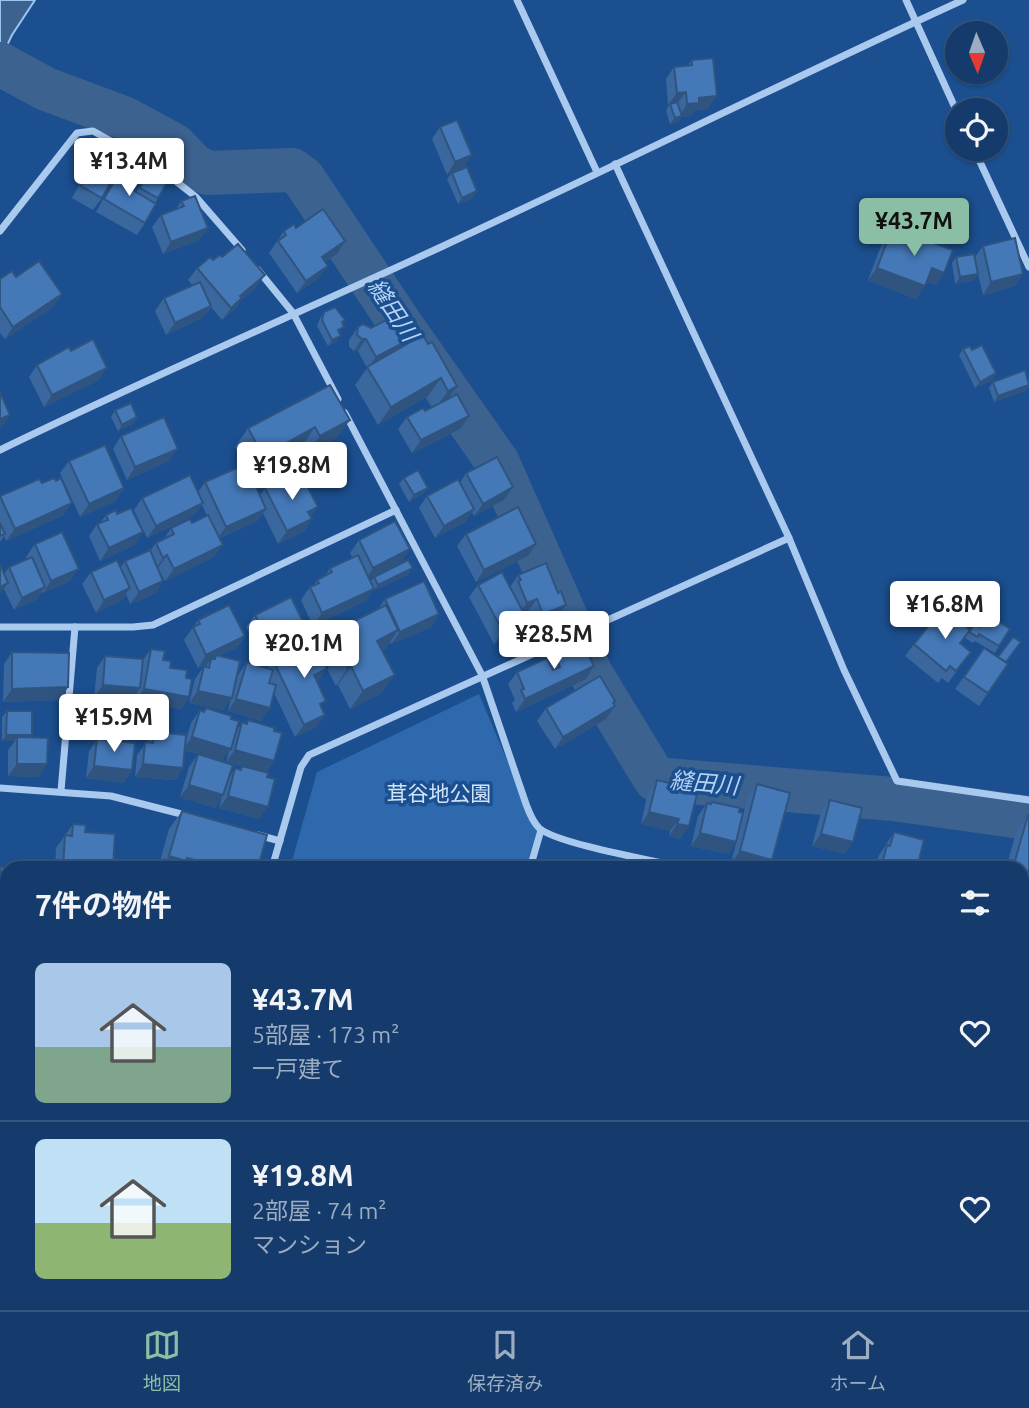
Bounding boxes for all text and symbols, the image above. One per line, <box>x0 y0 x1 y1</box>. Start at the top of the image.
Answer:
north arrow <box>945 21 1008 84</box>
map controls <box>945 21 1008 161</box>
button: locate <box>945 98 1008 161</box>
pin: ¥13.4M <box>72 138 186 198</box>
text: ¥13.4M <box>90 148 168 173</box>
pin: ¥43.7M <box>857 198 971 258</box>
text: ¥43.7M <box>875 208 953 233</box>
water label: 縫田川 <box>364 274 425 348</box>
pin: ¥19.8M <box>235 442 349 502</box>
text: ¥19.8M <box>253 452 331 477</box>
pin: ¥16.8M <box>888 582 1002 641</box>
text: ¥16.8M <box>906 591 984 616</box>
pin: ¥28.5M <box>497 612 611 671</box>
pin: ¥20.1M <box>247 620 361 680</box>
text: ¥28.5M <box>515 621 593 646</box>
text: ¥20.1M <box>265 630 343 655</box>
pin: ¥15.9M <box>57 694 171 754</box>
text: ¥15.9M <box>75 704 153 729</box>
water label: 縫田川 <box>669 767 742 798</box>
park label: 茸谷地公園 <box>387 781 492 805</box>
icon: filters <box>956 884 994 922</box>
text: 7件の物件 <box>35 888 172 922</box>
text: ¥43.7M <box>252 982 354 1016</box>
icon: home <box>91 991 175 1075</box>
icon: heart <box>956 1014 994 1052</box>
text: 5部屋 · 173 m² <box>252 1022 399 1047</box>
text: 一戸建て <box>252 1056 344 1081</box>
text: ¥19.8M <box>252 1158 354 1192</box>
icon: home <box>91 1167 175 1251</box>
icon: heart <box>956 1190 994 1228</box>
text: 2部屋 · 74 m² <box>252 1198 386 1223</box>
text: マンション <box>252 1232 367 1257</box>
tab: 地図 <box>143 1326 181 1395</box>
tab: 保存済み <box>467 1326 543 1395</box>
tab: ホーム <box>829 1326 886 1395</box>

